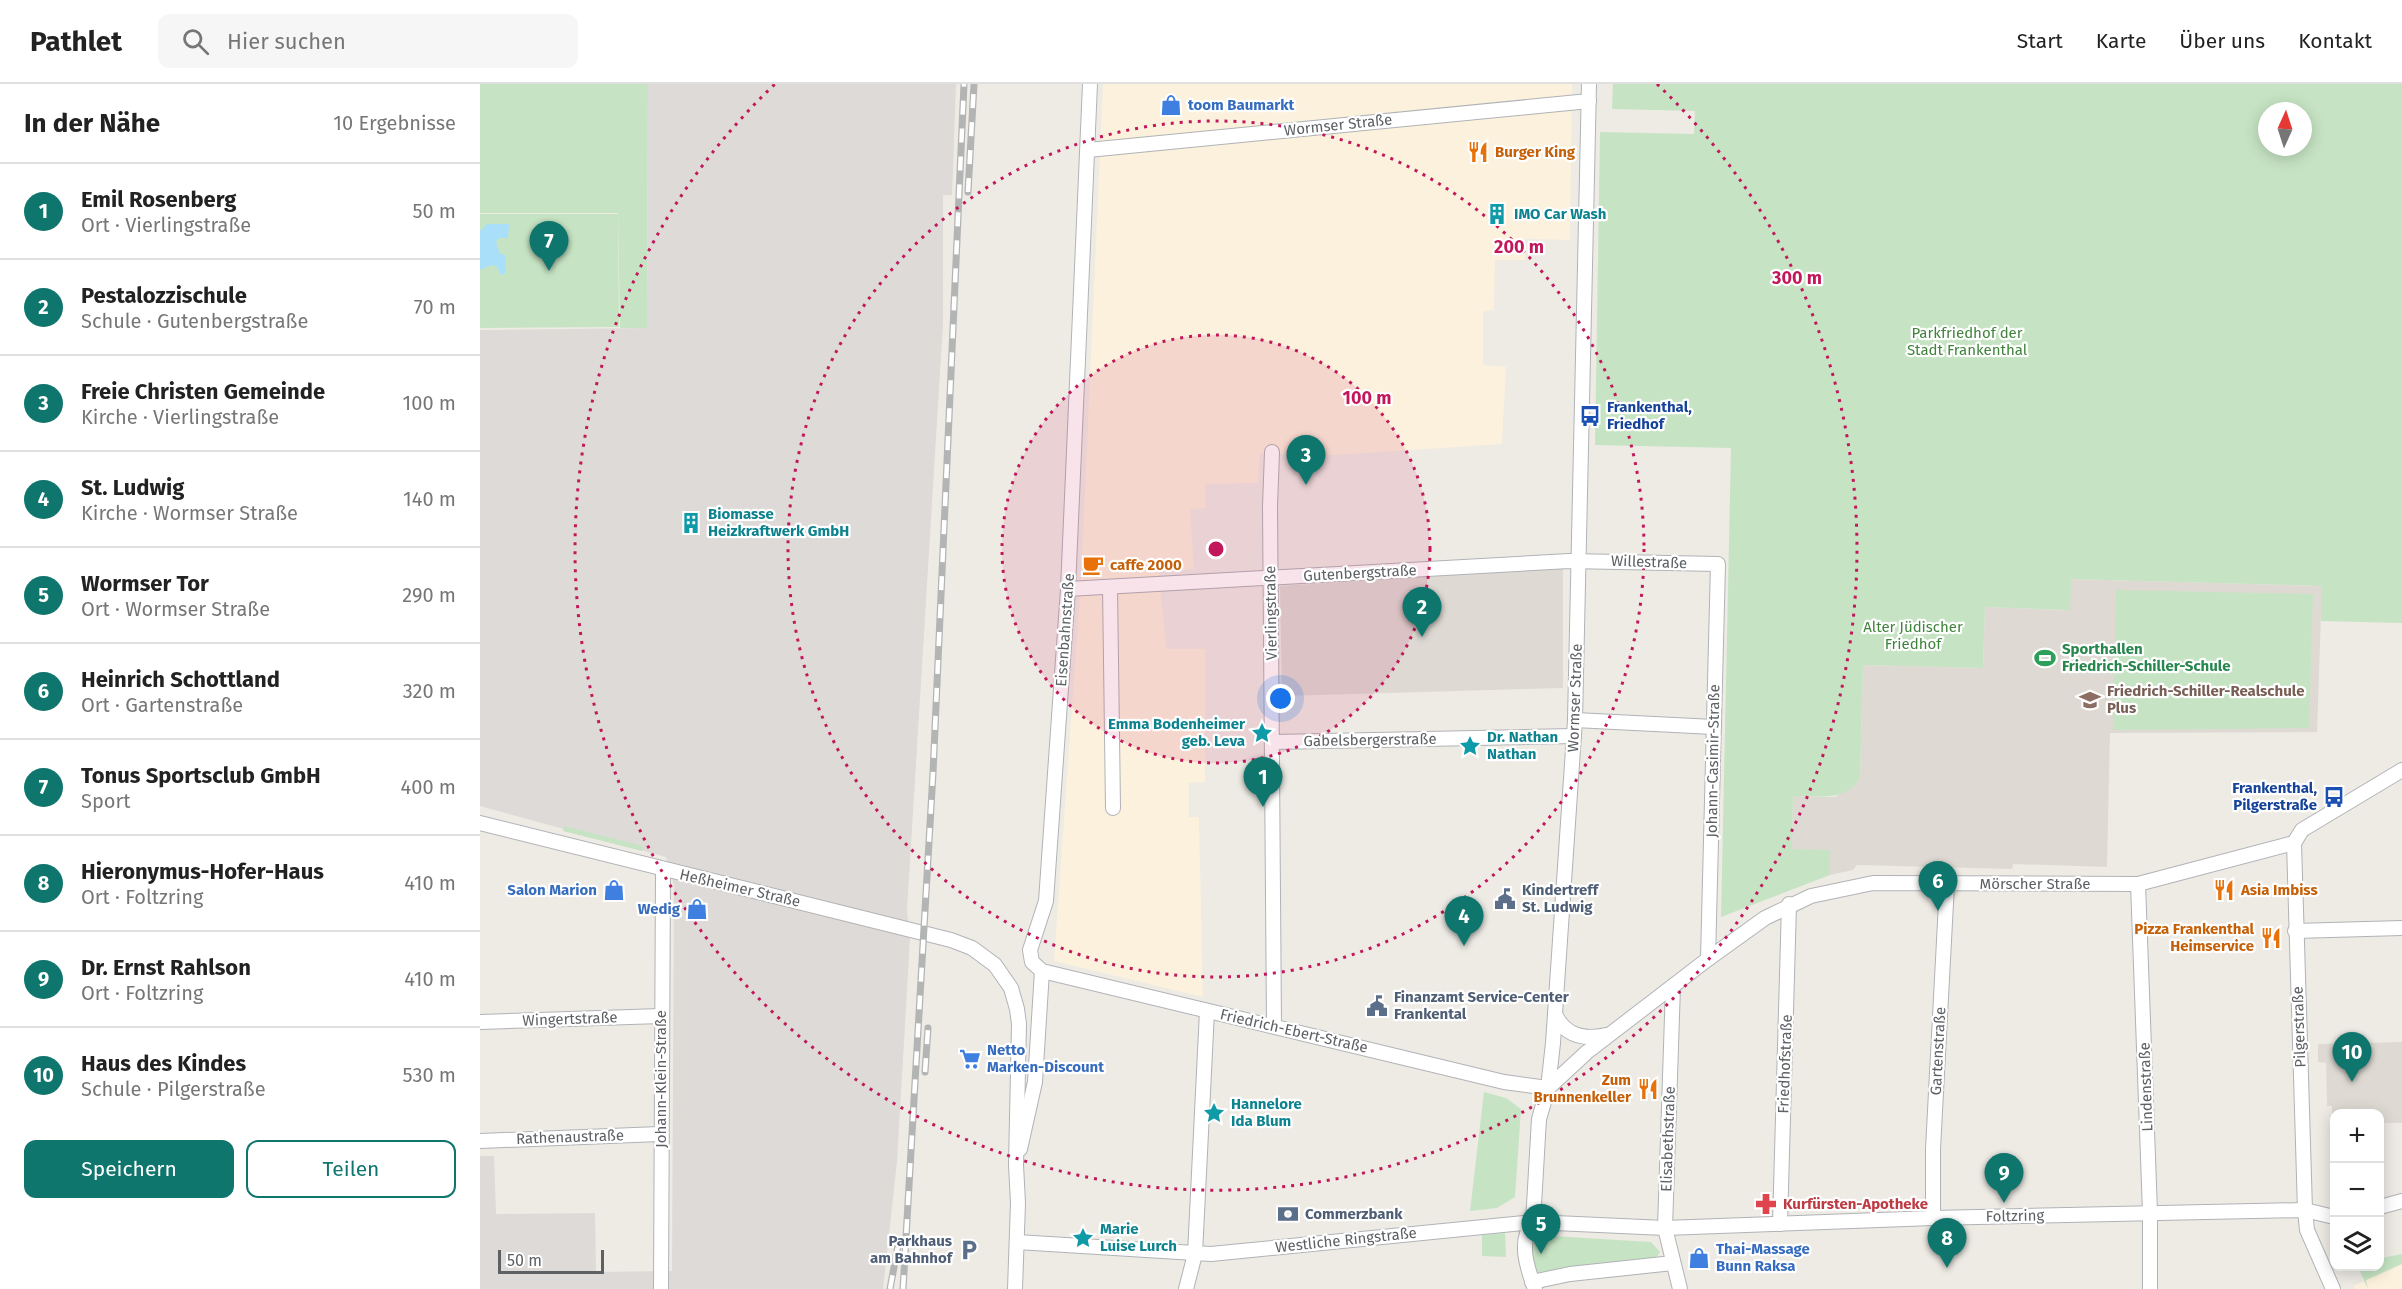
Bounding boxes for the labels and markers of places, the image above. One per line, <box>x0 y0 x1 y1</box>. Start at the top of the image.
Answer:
shop icon: toom Baumarkt <box>1159 93 1183 117</box>
place label: toom Baumarkt <box>1188 96 1295 114</box>
restaurant icon: Burger King <box>1466 140 1490 164</box>
place label: Burger King <box>1495 143 1576 161</box>
building icon: IMO Car Wash <box>1485 202 1509 226</box>
place label: IMO Car Wash <box>1514 205 1606 223</box>
pin: 7 <box>530 222 568 271</box>
place label: Frankenthal, Friedhof <box>1607 398 1692 433</box>
bus stop icon: Frankenthal, Friedhof <box>1578 404 1602 428</box>
pin: 3 <box>1286 436 1326 485</box>
place label: Biomasse Heizkraftwerk GmbH <box>708 505 849 540</box>
building icon: Biomasse Heizkraftwerk GmbH <box>679 511 703 535</box>
centre of rings <box>1206 539 1226 559</box>
cafe icon: caffe 2000 <box>1081 553 1105 577</box>
place label: caffe 2000 <box>1110 556 1182 574</box>
pin: 2 <box>1402 588 1442 637</box>
place label: Sporthallen Friedrich-Schiller-Schule <box>2062 640 2231 675</box>
sports icon: Sporthallen Friedrich-Schiller-Schule <box>2033 646 2057 670</box>
place label: Friedrich-Schiller-Realschule Plus <box>2107 682 2304 717</box>
school or university icon: Friedrich-Schiller-Realschule Plus <box>2078 688 2102 712</box>
place label: Emma Bodenheimer geb. Leva <box>1108 715 1246 750</box>
place icon: Emma Bodenheimer geb. Leva <box>1250 721 1274 745</box>
place label: Dr. Nathan Nathan <box>1487 728 1558 763</box>
place icon: Dr. Nathan Nathan <box>1458 734 1482 758</box>
pin: 1 <box>1244 758 1282 807</box>
place label: Frankenthal, Pilgerstraße <box>2232 779 2317 814</box>
bus stop icon: Frankenthal, Pilgerstraße <box>2322 785 2346 809</box>
pin: 6 <box>1918 862 1958 911</box>
shop icon: Salon Marion <box>602 878 626 902</box>
restaurant icon: Asia Imbiss <box>2212 878 2236 902</box>
place label: Salon Marion <box>507 881 597 899</box>
place label: Kindertreff St. Ludwig <box>1522 881 1600 916</box>
place label: Asia Imbiss <box>2240 881 2318 899</box>
public building icon: Kindertreff St. Ludwig <box>1493 887 1517 911</box>
pin: 4 <box>1444 896 1484 946</box>
shop icon: Wedig <box>685 897 709 921</box>
place label: Wedig <box>638 900 681 918</box>
place label: Pizza Frankenthal Heimservice <box>2134 920 2255 955</box>
restaurant icon: Pizza Frankenthal Heimservice <box>2259 926 2283 950</box>
place label: Finanzamt Service-Center Frankental <box>1394 988 1570 1023</box>
public building icon: Finanzamt Service-Center Frankental <box>1365 994 1389 1018</box>
pin: 10 <box>2332 1032 2372 1082</box>
place label: Netto Marken-Discount <box>987 1041 1104 1076</box>
supermarket icon: Netto Marken-Discount <box>958 1047 982 1071</box>
place label: Zum Brunnenkeller <box>1533 1071 1632 1106</box>
restaurant icon: Zum Brunnenkeller <box>1636 1077 1660 1101</box>
place label: Hannelore Ida Blum <box>1231 1095 1302 1130</box>
place icon: Hannelore Ida Blum <box>1202 1101 1226 1125</box>
pin: 9 <box>1984 1154 2024 1203</box>
pharmacy icon: Kurfürsten-Apotheke <box>1754 1192 1778 1216</box>
place label: Kurfürsten-Apotheke <box>1783 1195 1928 1213</box>
bank icon: Commerzbank <box>1276 1202 1300 1226</box>
pin: 5 <box>1522 1204 1560 1254</box>
place label: Commerzbank <box>1305 1205 1403 1223</box>
pin: 8 <box>1928 1218 1966 1268</box>
place label: Marie Luise Lurch <box>1100 1220 1177 1255</box>
place icon: Marie Luise Lurch <box>1071 1226 1095 1250</box>
place label: Parkhaus am Bahnhof <box>870 1232 954 1267</box>
parking icon: Parkhaus am Bahnhof <box>957 1238 981 1262</box>
place label: Thai-Massage Bunn Raksa <box>1716 1240 1810 1275</box>
shop icon: Thai-Massage Bunn Raksa <box>1687 1246 1711 1270</box>

